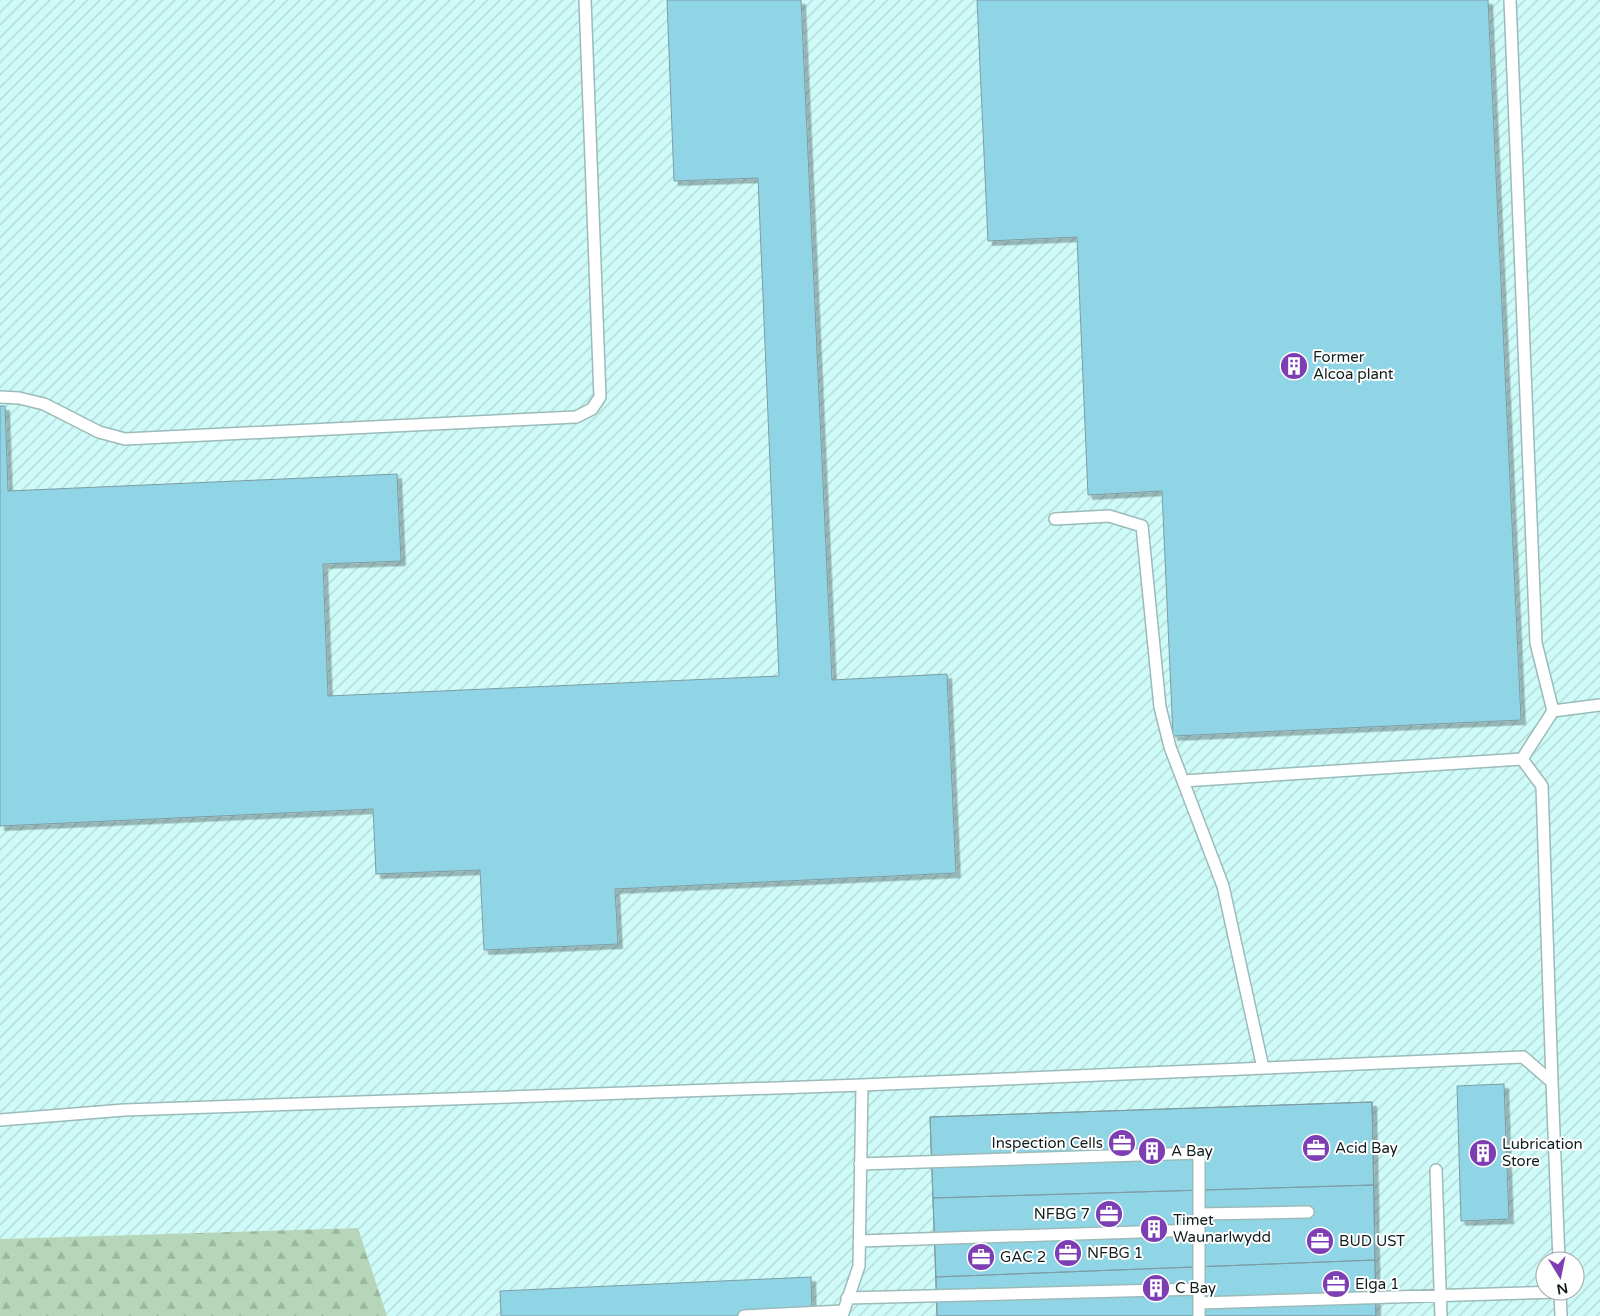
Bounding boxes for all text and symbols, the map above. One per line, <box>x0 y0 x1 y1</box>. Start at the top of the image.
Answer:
place label: Former Alcoa plant <box>1313 348 1394 383</box>
building icon: Former Alcoa plant <box>1279 351 1309 381</box>
office icon: Inspection Cells <box>1107 1128 1137 1158</box>
office icon: Acid Bay <box>1301 1133 1331 1163</box>
place label: Inspection Cells <box>992 1134 1103 1152</box>
place label: Lubrication Store <box>1502 1135 1583 1170</box>
building icon: A Bay <box>1137 1136 1167 1166</box>
building icon: Lubrication Store <box>1468 1138 1498 1168</box>
place label: Acid Bay <box>1335 1139 1398 1157</box>
place label: A Bay <box>1171 1142 1213 1160</box>
office icon: NFBG 7 <box>1094 1199 1124 1229</box>
place label: NFBG 7 <box>1034 1205 1090 1223</box>
place label: Timet Waunarlwydd <box>1173 1211 1271 1246</box>
building icon: Timet Waunarlwydd <box>1139 1214 1169 1244</box>
office icon: BUD UST <box>1305 1226 1335 1256</box>
place label: BUD UST <box>1339 1232 1405 1250</box>
office icon: NFBG 1 <box>1053 1238 1083 1268</box>
office icon: GAC 2 <box>966 1242 996 1272</box>
place label: NFBG 1 <box>1087 1244 1143 1262</box>
place label: GAC 2 <box>1000 1248 1046 1266</box>
north arrow <box>1535 1251 1585 1301</box>
office icon: Elga 1 <box>1321 1269 1351 1299</box>
building icon: C Bay <box>1141 1273 1171 1303</box>
place label: Elga 1 <box>1355 1275 1400 1293</box>
place label: C Bay <box>1175 1279 1216 1297</box>
text: N <box>1555 1279 1569 1298</box>

